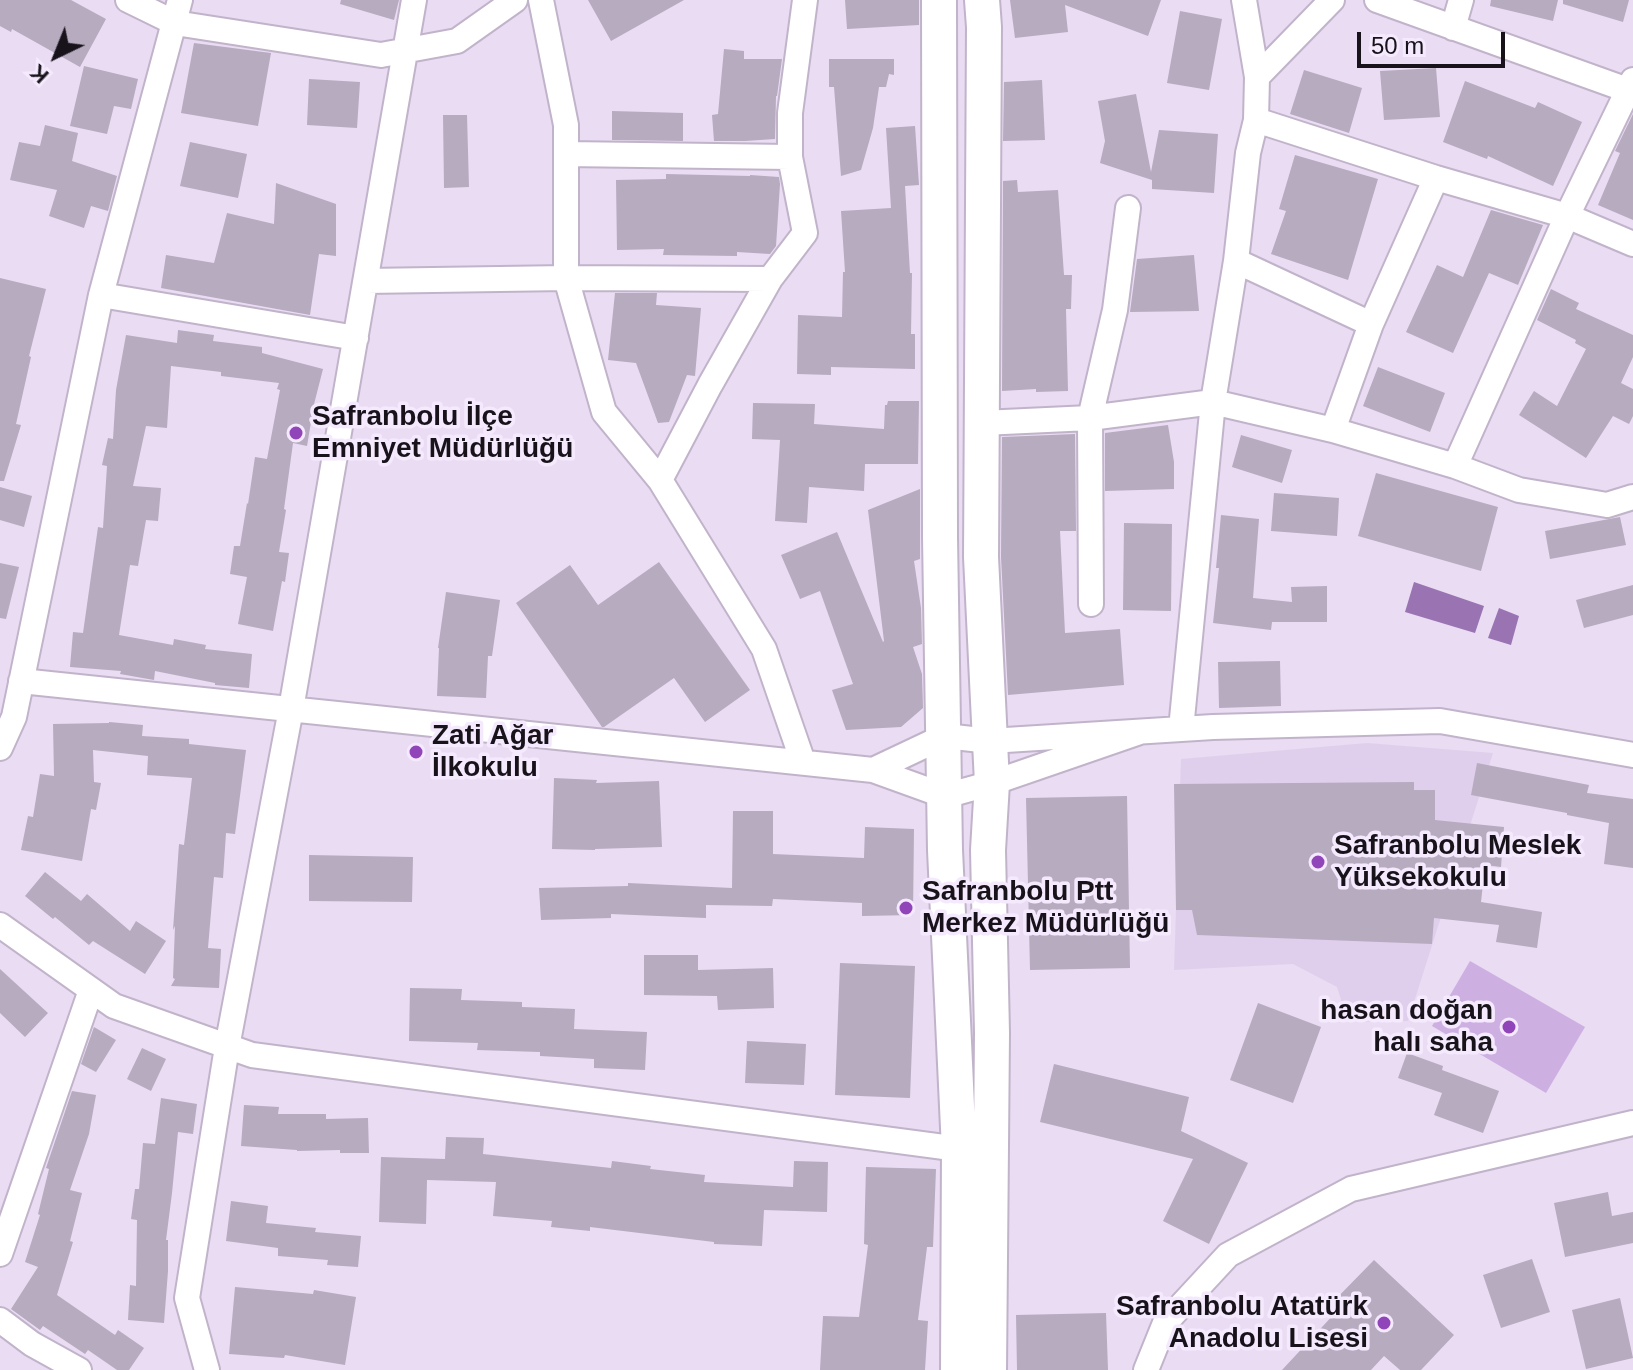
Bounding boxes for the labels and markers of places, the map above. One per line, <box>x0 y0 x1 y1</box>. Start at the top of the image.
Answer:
place label: Safranbolu İlçe Emniyet Müdürlüğü <box>312 400 573 466</box>
marker: Safranbolu İlçe Emniyet Müdürlüğü <box>287 424 305 442</box>
place label: Zati Ağar İlkokulu <box>432 719 553 785</box>
marker: Zati Ağar İlkokulu <box>407 743 425 761</box>
place label: Safranbolu Meslek Yüksekokulu <box>1334 829 1581 895</box>
marker: Safranbolu Meslek Yüksekokulu <box>1309 853 1327 871</box>
place label: Safranbolu Ptt Merkez Müdürlüğü <box>922 875 1169 941</box>
marker: Safranbolu Ptt Merkez Müdürlüğü <box>897 899 915 917</box>
place label: hasan doğan halı saha <box>1320 994 1493 1060</box>
marker: hasan doğan halı saha <box>1500 1018 1518 1036</box>
place label: Safranbolu Atatürk Anadolu Lisesi <box>1116 1290 1368 1356</box>
marker: Safranbolu Atatürk Anadolu Lisesi <box>1375 1314 1393 1332</box>

